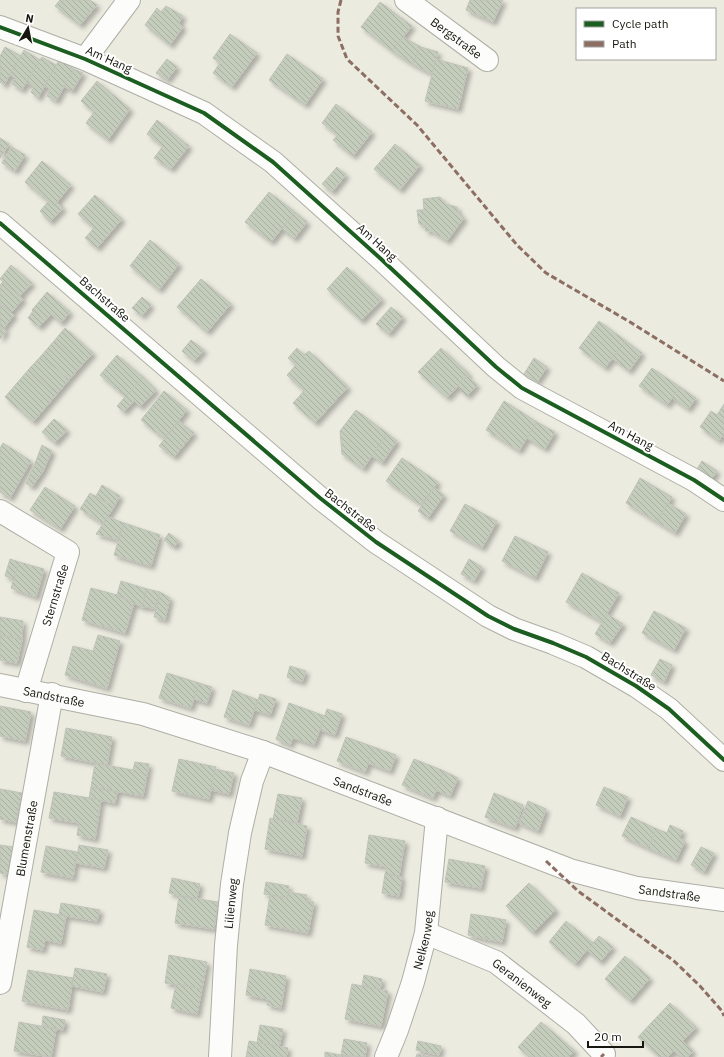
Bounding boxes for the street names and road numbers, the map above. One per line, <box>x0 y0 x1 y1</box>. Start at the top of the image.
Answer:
street label: Bergstraße <box>428 14 486 62</box>
street label: Am Hang <box>84 42 135 76</box>
street label: Am Hang <box>354 220 401 264</box>
street label: Bachstraße <box>77 273 134 325</box>
street label: Am Hang <box>606 417 657 453</box>
street label: Bachstraße <box>322 485 380 535</box>
street label: Sternstraße <box>38 562 72 628</box>
street label: Bachstraße <box>599 648 660 694</box>
street label: Sandstraße <box>22 682 86 710</box>
street label: Sandstraße <box>331 772 395 809</box>
street label: Blumenstraße <box>12 799 40 877</box>
street label: Lilienweg <box>220 876 240 929</box>
street label: Sandstraße <box>638 881 702 904</box>
street label: Nelkenweg <box>409 909 436 971</box>
street label: Geranienweg <box>490 955 555 1010</box>

